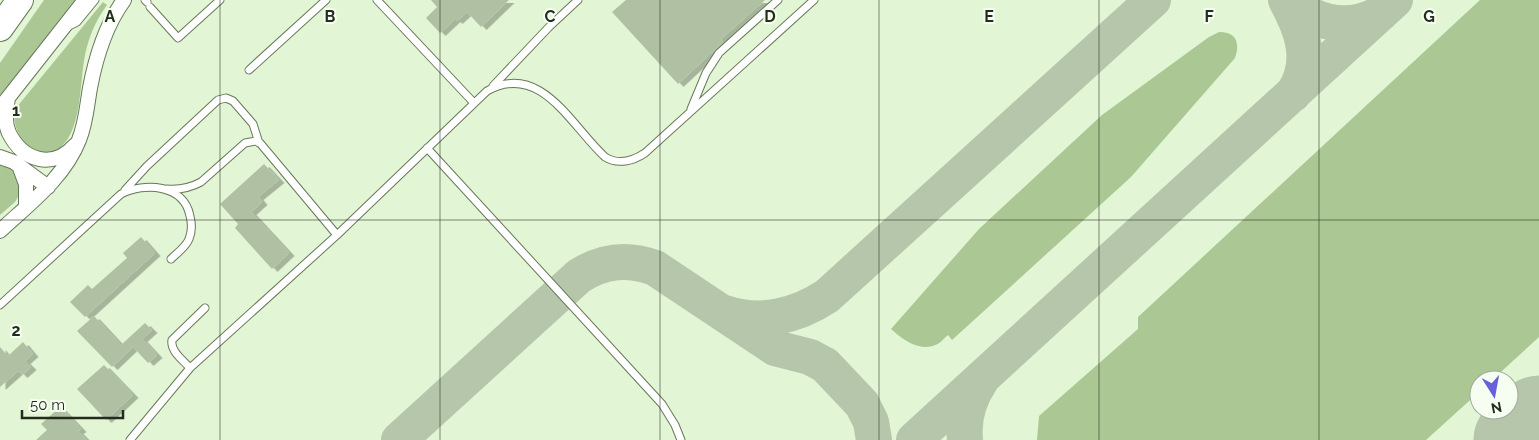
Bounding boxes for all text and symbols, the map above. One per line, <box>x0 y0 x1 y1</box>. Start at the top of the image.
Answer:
text: A <box>105 7 116 26</box>
text: B <box>325 7 336 26</box>
text: C <box>545 7 556 26</box>
text: D <box>764 7 776 26</box>
text: E <box>984 7 994 26</box>
text: F <box>1204 7 1214 26</box>
text: G <box>1423 7 1435 26</box>
text: 1 <box>12 101 20 120</box>
text: 2 <box>11 321 21 340</box>
north arrow <box>1469 370 1519 420</box>
scale bar <box>22 388 124 420</box>
text: 50 m <box>30 396 65 414</box>
text: N <box>1490 399 1503 417</box>

